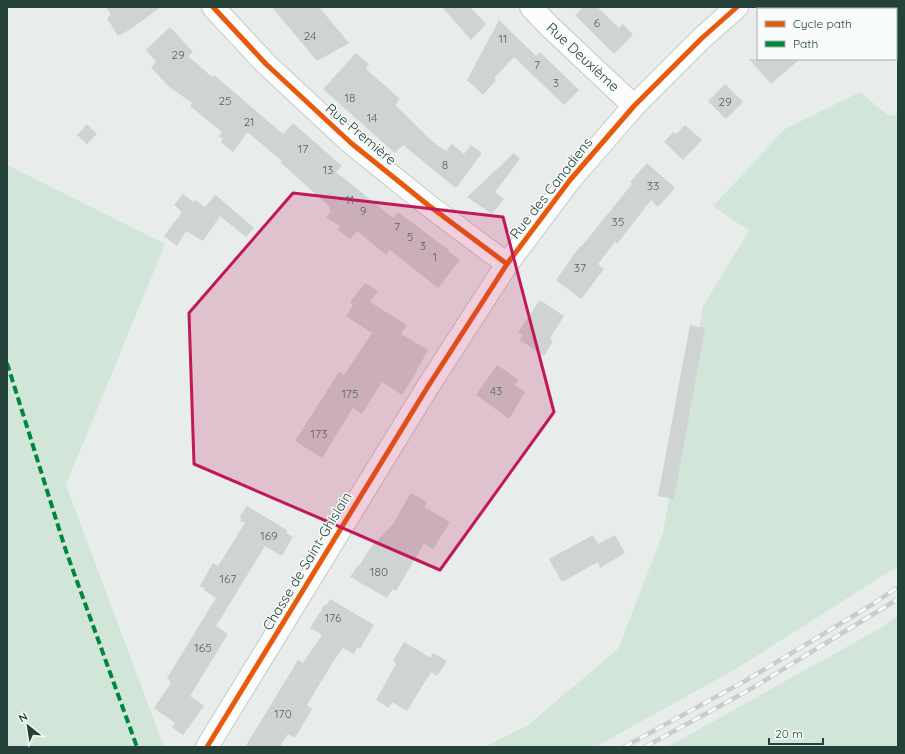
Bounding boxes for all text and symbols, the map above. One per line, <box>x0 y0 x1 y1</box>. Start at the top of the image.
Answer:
legend <box>757 8 897 60</box>
house number: 6 <box>594 15 601 30</box>
text: Cycle path <box>793 16 852 31</box>
street label: Rue Deuxième <box>543 19 623 95</box>
house number: 24 <box>304 28 316 43</box>
house number: 11 <box>499 31 507 46</box>
text: Path <box>793 36 818 51</box>
house number: 29 <box>171 47 185 62</box>
house number: 7 <box>534 57 540 72</box>
house number: 3 <box>553 75 559 90</box>
house number: 18 <box>345 90 355 105</box>
house number: 25 <box>218 93 232 108</box>
house number: 29 <box>718 94 732 109</box>
street label: Rue Première <box>322 99 400 169</box>
house number: 14 <box>367 110 377 125</box>
house number: 21 <box>243 114 255 129</box>
street label: Rue des Canadiens <box>506 134 596 242</box>
house number: 17 <box>298 141 308 156</box>
house number: 8 <box>442 157 448 172</box>
house number: 13 <box>323 162 333 177</box>
house number: 33 <box>647 178 659 193</box>
house number: 11 <box>346 192 354 207</box>
house number: 9 <box>360 203 367 218</box>
house number: 35 <box>612 214 624 229</box>
house number: 7 <box>394 219 400 234</box>
house number: 5 <box>407 229 413 244</box>
house number: 3 <box>420 238 426 253</box>
house number: 1 <box>433 249 437 264</box>
house number: 37 <box>574 260 586 275</box>
house number: 43 <box>490 383 502 398</box>
house number: 175 <box>341 386 359 401</box>
house number: 173 <box>311 426 327 441</box>
street label: Chasse de Saint-Ghislain <box>259 489 355 633</box>
house number: 169 <box>260 528 278 543</box>
house number: 180 <box>370 564 388 579</box>
house number: 167 <box>219 571 237 586</box>
house number: 176 <box>325 610 342 625</box>
house number: 165 <box>194 640 212 655</box>
north arrow <box>8 706 48 746</box>
house number: 170 <box>274 706 292 721</box>
text: N <box>16 709 30 725</box>
scale bar <box>769 720 823 746</box>
text: 20 m <box>775 726 803 741</box>

